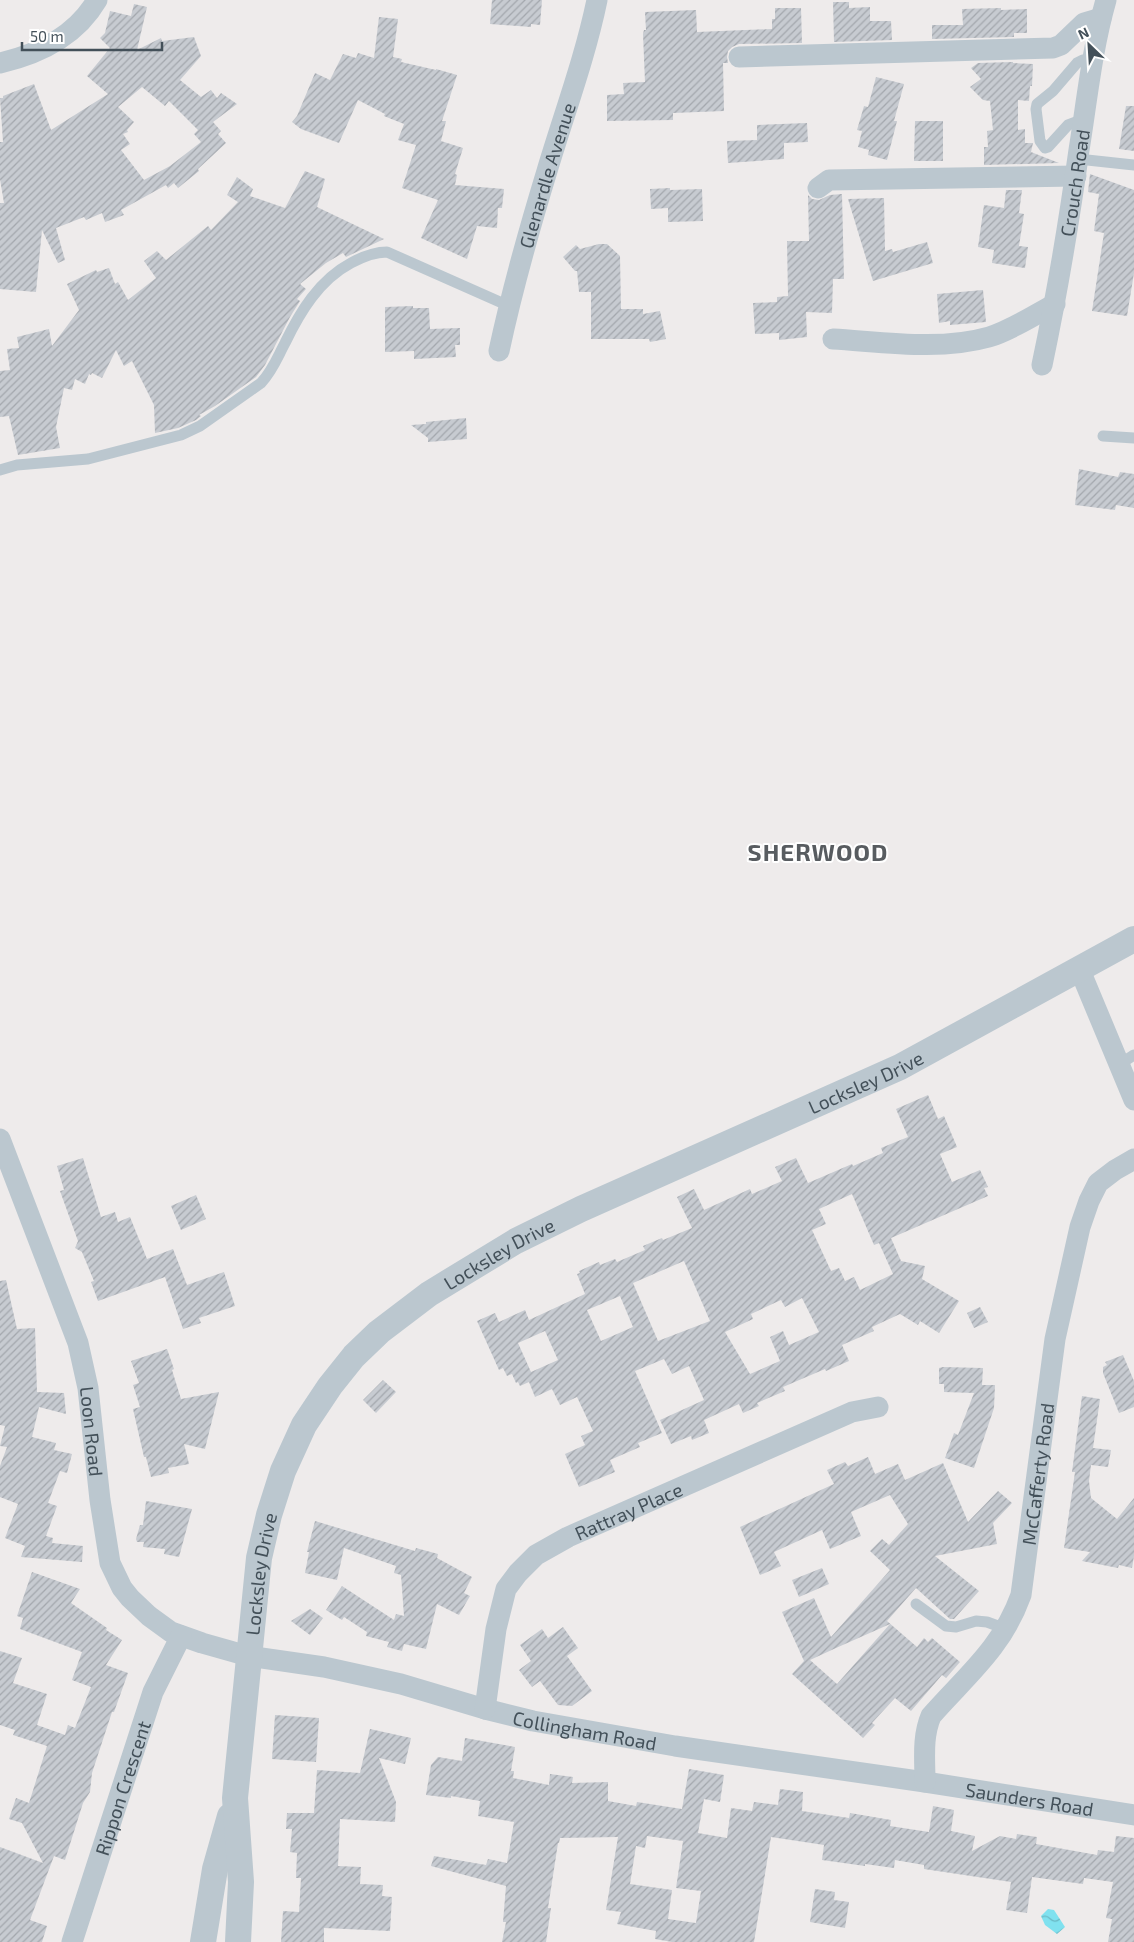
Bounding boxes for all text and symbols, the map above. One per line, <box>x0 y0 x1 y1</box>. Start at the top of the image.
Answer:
scale bar <box>22 20 162 52</box>
north arrow <box>1064 20 1114 70</box>
text: N <box>1075 23 1091 43</box>
text: 50 m <box>30 27 64 45</box>
street label: Glenardle Avenue <box>514 100 579 251</box>
street label: Crouch Road <box>1055 128 1094 238</box>
district label: SHERWOOD <box>748 837 888 866</box>
street label: Locksley Drive <box>804 1045 927 1118</box>
street label: Locksley Drive <box>439 1213 558 1294</box>
street label: Loon Road <box>76 1385 109 1477</box>
street label: McCafferty Road <box>1016 1401 1058 1546</box>
street label: Rattray Place <box>571 1477 686 1544</box>
street label: Locksley Drive <box>240 1510 281 1636</box>
street label: Collingham Road <box>511 1705 659 1754</box>
street label: Rippon Crescent <box>89 1718 155 1858</box>
street label: Saunders Road <box>964 1777 1095 1820</box>

